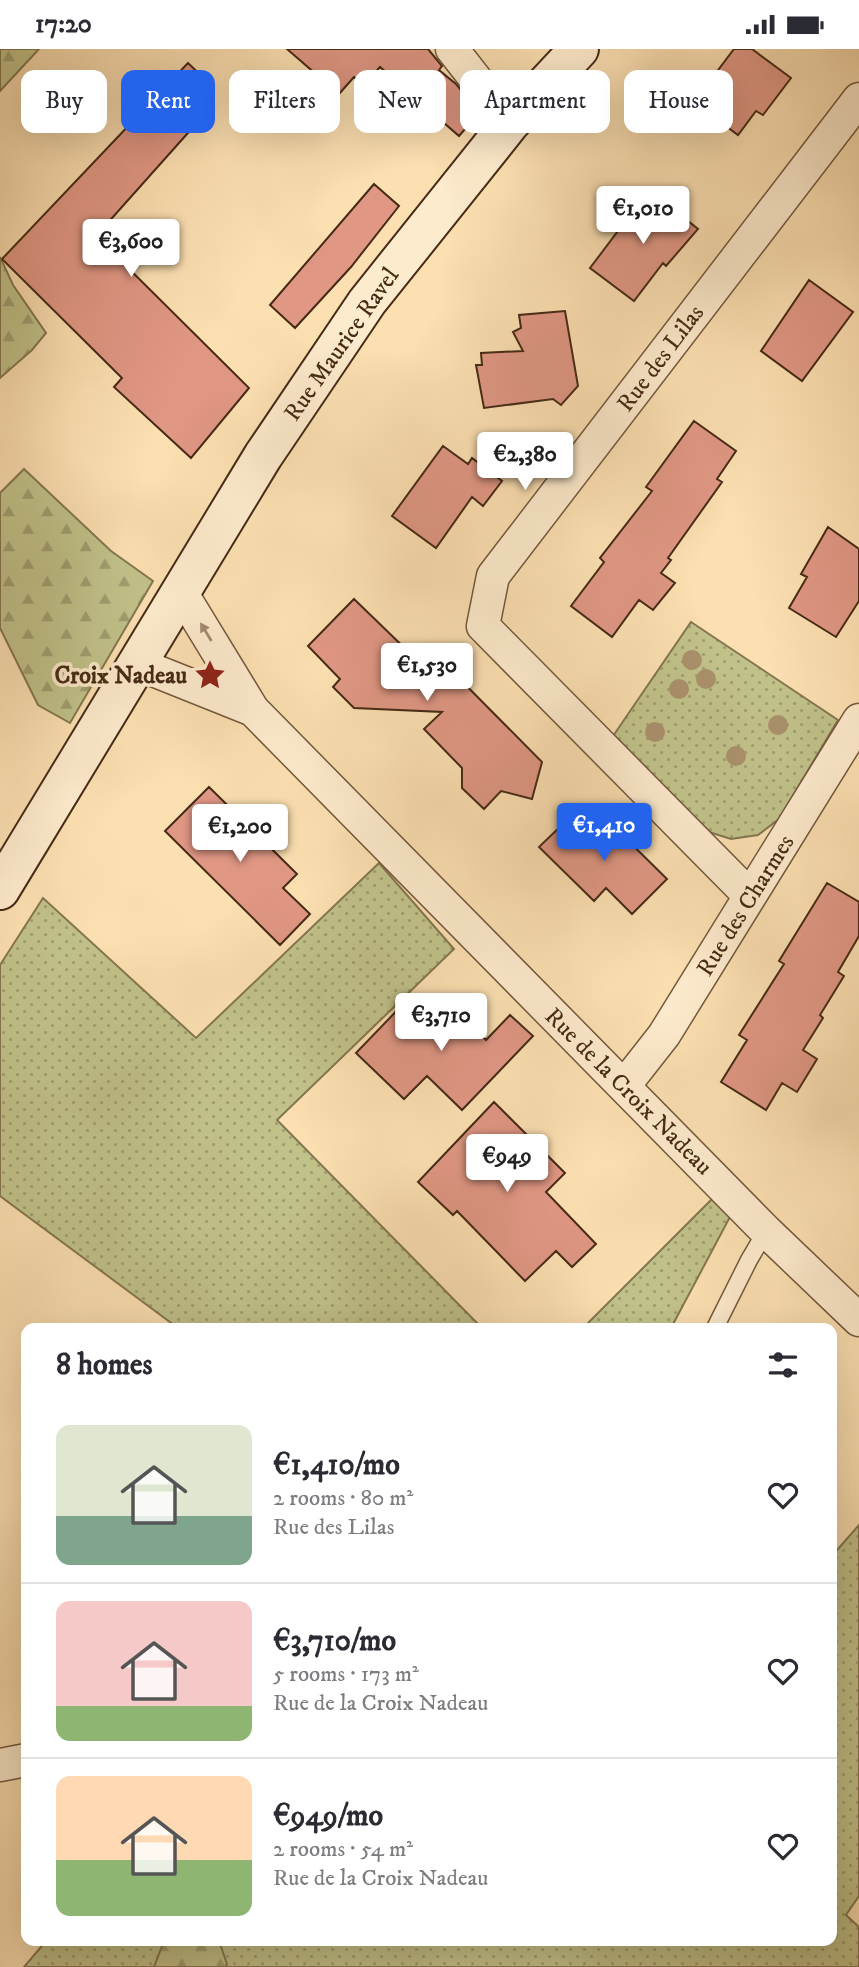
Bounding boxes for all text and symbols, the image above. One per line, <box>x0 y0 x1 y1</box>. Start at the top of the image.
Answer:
text: 17:20 <box>35 8 92 41</box>
chip: Buy <box>21 70 107 133</box>
chip: Rent <box>121 70 215 133</box>
chip: Filters <box>229 70 340 133</box>
chip: New <box>354 70 446 133</box>
chip: Apartment <box>460 70 610 133</box>
chip: House <box>624 70 733 133</box>
pin: €1,010 <box>586 187 700 246</box>
text: €1,010 <box>612 194 674 223</box>
pin: €3,600 <box>74 219 188 279</box>
text: €3,600 <box>99 227 163 256</box>
street label: Rue Maurice Ravel <box>278 261 406 427</box>
street label: Rue des Lilas <box>611 299 711 418</box>
pin: €2,380 <box>468 433 582 492</box>
text: €2,380 <box>493 440 557 469</box>
one-way arrow <box>199 623 212 642</box>
pin: €1,530 <box>370 643 484 703</box>
text: €1,530 <box>397 651 457 680</box>
place icon: Croix Nadeau <box>193 658 227 692</box>
place label: Croix Nadeau <box>54 661 187 691</box>
pin: €1,410 <box>547 803 661 863</box>
pin: €1,200 <box>183 805 297 864</box>
text: €1,410 <box>573 811 635 840</box>
text: €1,200 <box>208 812 272 841</box>
street label: Rue des Charmes <box>690 829 801 982</box>
pin: €3,710 <box>384 993 498 1053</box>
text: €3,710 <box>411 1001 471 1030</box>
street label: Rue de la Croix Nadeau <box>538 1002 718 1182</box>
pin: €949 <box>466 1135 548 1194</box>
text: €949 <box>482 1142 532 1171</box>
icon: filters <box>764 1346 802 1384</box>
text: 8 homes <box>56 1347 153 1384</box>
text: €1,410/mo <box>273 1447 400 1484</box>
icon: home <box>112 1453 196 1537</box>
icon: heart <box>764 1476 802 1514</box>
text: 2 rooms · 80 m² <box>273 1484 413 1513</box>
text: Rue des Lilas <box>273 1513 394 1542</box>
text: €3,710/mo <box>273 1623 396 1660</box>
icon: home <box>112 1629 196 1713</box>
icon: heart <box>764 1652 802 1690</box>
text: 5 rooms · 173 m² <box>273 1660 419 1689</box>
text: Rue de la Croix Nadeau <box>273 1689 488 1718</box>
text: €949/mo <box>273 1798 383 1835</box>
icon: home <box>112 1804 196 1888</box>
icon: heart <box>764 1827 802 1865</box>
text: 2 rooms · 54 m² <box>273 1835 413 1864</box>
text: Rue de la Croix Nadeau <box>273 1864 488 1893</box>

